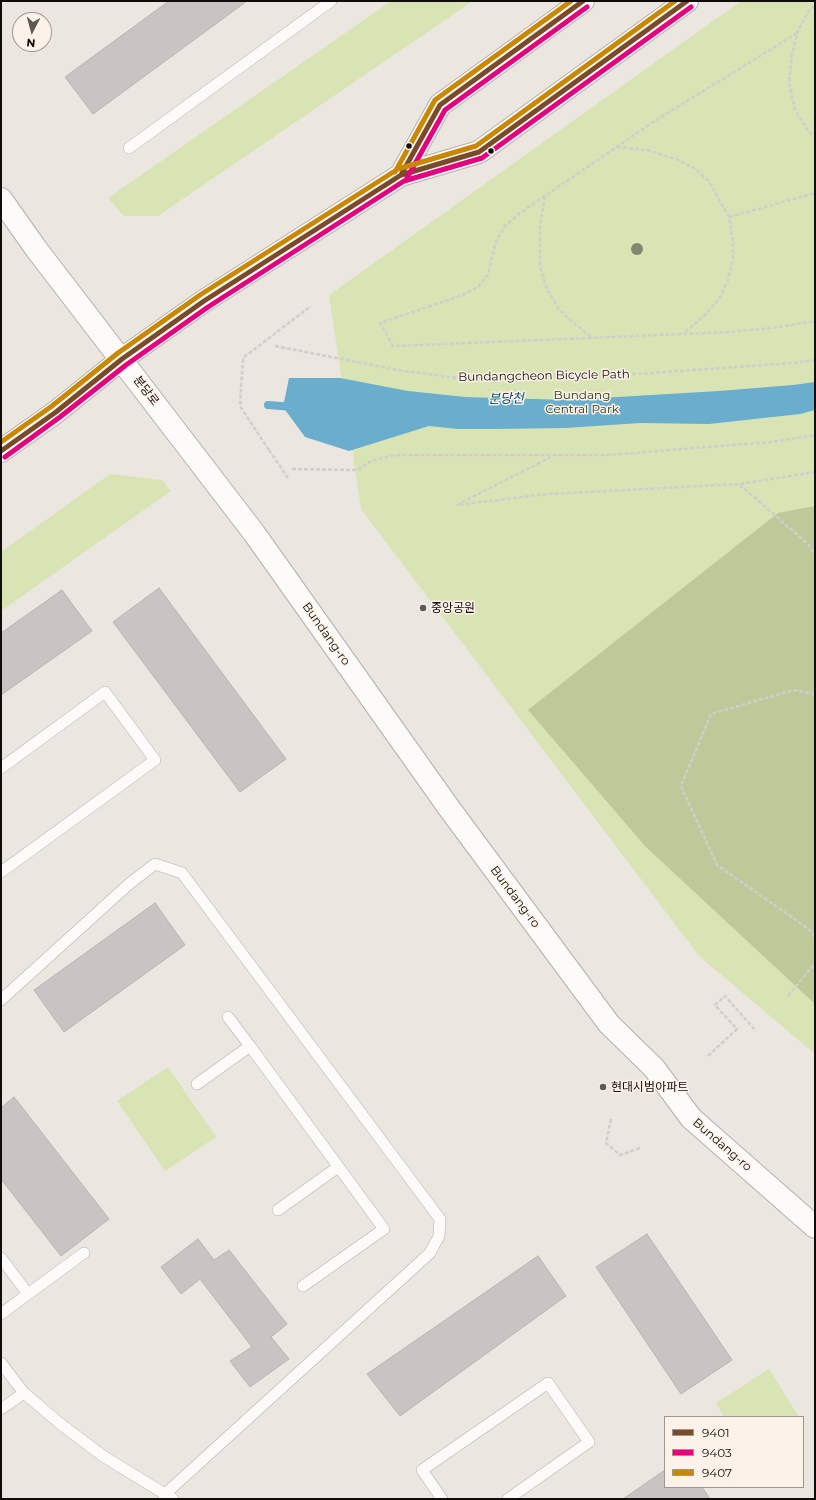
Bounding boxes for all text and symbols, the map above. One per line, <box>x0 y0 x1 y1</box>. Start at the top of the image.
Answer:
north arrow <box>12 12 52 52</box>
text: N <box>26 36 36 50</box>
unlabelled marker <box>404 141 414 151</box>
unlabelled marker <box>486 146 496 156</box>
street label: Bundangcheon Bicycle Path <box>458 367 630 385</box>
street label: 분당로 <box>130 374 162 408</box>
park label: Bundang Central Park <box>545 388 619 416</box>
water label: 분당천 <box>488 391 524 407</box>
street label: Bundang-ro <box>299 600 353 668</box>
place label: 중앙공원 <box>431 601 475 615</box>
marker: 중앙공원 <box>418 603 428 613</box>
street label: Bundang-ro <box>487 863 543 931</box>
place label: 현대시범아파트 <box>611 1080 688 1094</box>
marker: 현대시범아파트 <box>598 1082 608 1092</box>
street label: Bundang-ro <box>690 1115 754 1175</box>
legend <box>664 1416 804 1488</box>
text: 9401 <box>702 1425 730 1440</box>
text: 9403 <box>702 1445 732 1460</box>
text: 9407 <box>702 1465 732 1480</box>

